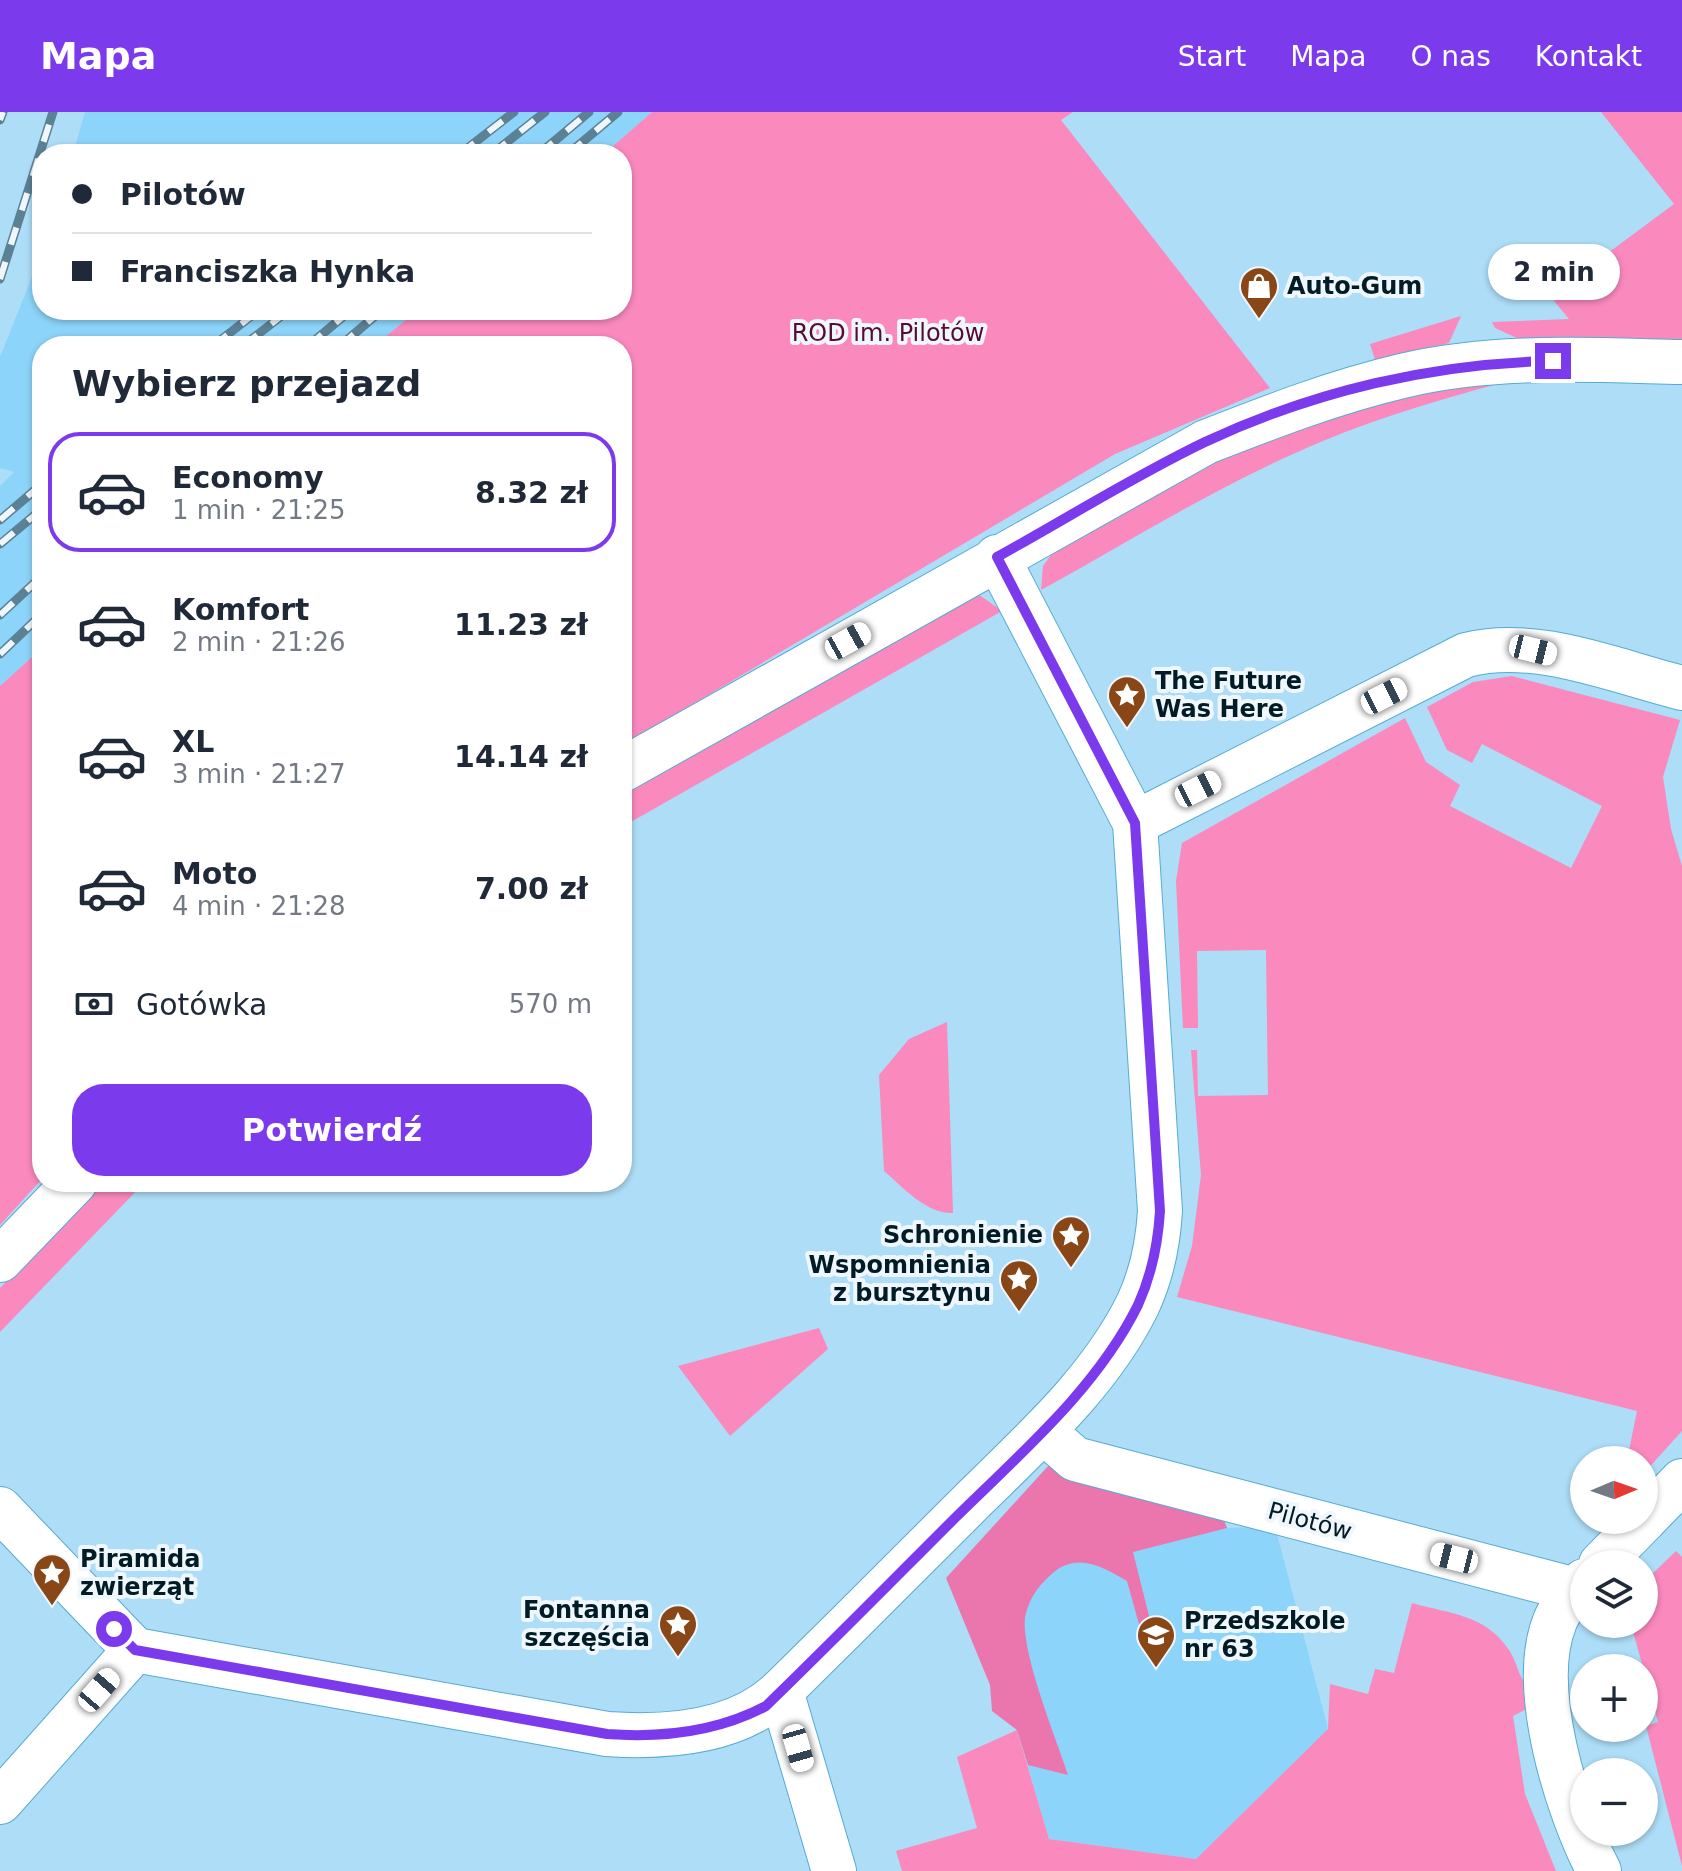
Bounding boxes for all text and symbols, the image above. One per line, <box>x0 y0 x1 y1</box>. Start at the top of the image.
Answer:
text: Mapa <box>40 34 156 78</box>
text: Start <box>1178 40 1246 73</box>
text: Mapa <box>1290 40 1366 73</box>
text: O nas <box>1410 40 1491 73</box>
text: Kontakt <box>1535 40 1642 73</box>
text: Pilotów <box>120 177 246 212</box>
callout: 2 min <box>1487 245 1619 301</box>
text: Franciszka Hynka <box>120 254 415 289</box>
text: 2 min <box>1513 257 1595 287</box>
shop icon: Auto-Gum <box>1238 265 1280 320</box>
place label: Auto-Gum <box>1287 272 1422 300</box>
park label: ROD im. Pilotów <box>792 319 984 347</box>
route end <box>1535 343 1571 379</box>
text: Wybierz przejazd <box>72 363 421 404</box>
icon: car <box>76 456 148 528</box>
text: Economy <box>172 460 324 495</box>
text: 8.32 zł <box>475 475 588 510</box>
text: 1 min · 21:25 <box>172 495 346 525</box>
icon: car <box>76 588 148 660</box>
text: Komfort <box>172 592 309 627</box>
text: 11.23 zł <box>454 607 588 642</box>
car <box>821 619 875 663</box>
text: 2 min · 21:26 <box>172 627 346 657</box>
car <box>1507 633 1559 667</box>
place label: The Future Was Here <box>1155 667 1302 723</box>
place icon: The Future Was Here <box>1106 674 1148 729</box>
car <box>1357 674 1411 718</box>
icon: car <box>76 720 148 792</box>
text: XL <box>172 724 214 759</box>
text: 14.14 zł <box>454 739 588 774</box>
text: 3 min · 21:27 <box>172 759 346 789</box>
car <box>1171 767 1225 811</box>
icon: car <box>76 852 148 924</box>
text: Moto <box>172 856 257 891</box>
text: 7.00 zł <box>475 871 588 906</box>
text: 4 min · 21:28 <box>172 891 346 921</box>
icon: cash <box>72 982 116 1026</box>
text: Gotówka <box>136 987 267 1022</box>
text: 570 m <box>509 989 592 1019</box>
button: Potwierdź <box>72 1084 592 1176</box>
place icon: Schronienie <box>1050 1214 1092 1269</box>
place label: Schronienie <box>883 1221 1043 1249</box>
place label: Wspomnienia z bursztynu <box>808 1251 991 1307</box>
place icon: Wspomnienia z bursztynu <box>998 1258 1040 1313</box>
north arrow <box>1570 1446 1658 1534</box>
map controls <box>1570 1446 1658 1846</box>
street label: Pilotów <box>1265 1496 1355 1546</box>
car <box>1428 1541 1480 1575</box>
place label: Piramida zwierząt <box>80 1545 200 1601</box>
button: layers <box>1570 1550 1658 1638</box>
place icon: Piramida zwierząt <box>31 1552 73 1607</box>
place label: Fontanna szczęścia <box>523 1596 650 1652</box>
place icon: Fontanna szczęścia <box>657 1603 699 1658</box>
place label: Przedszkole nr 63 <box>1184 1607 1345 1663</box>
route start <box>96 1611 132 1647</box>
school or university icon: Przedszkole nr 63 <box>1135 1614 1177 1669</box>
button: + <box>1570 1654 1658 1742</box>
car <box>74 1664 124 1716</box>
car <box>780 1722 816 1774</box>
button: − <box>1570 1758 1658 1846</box>

